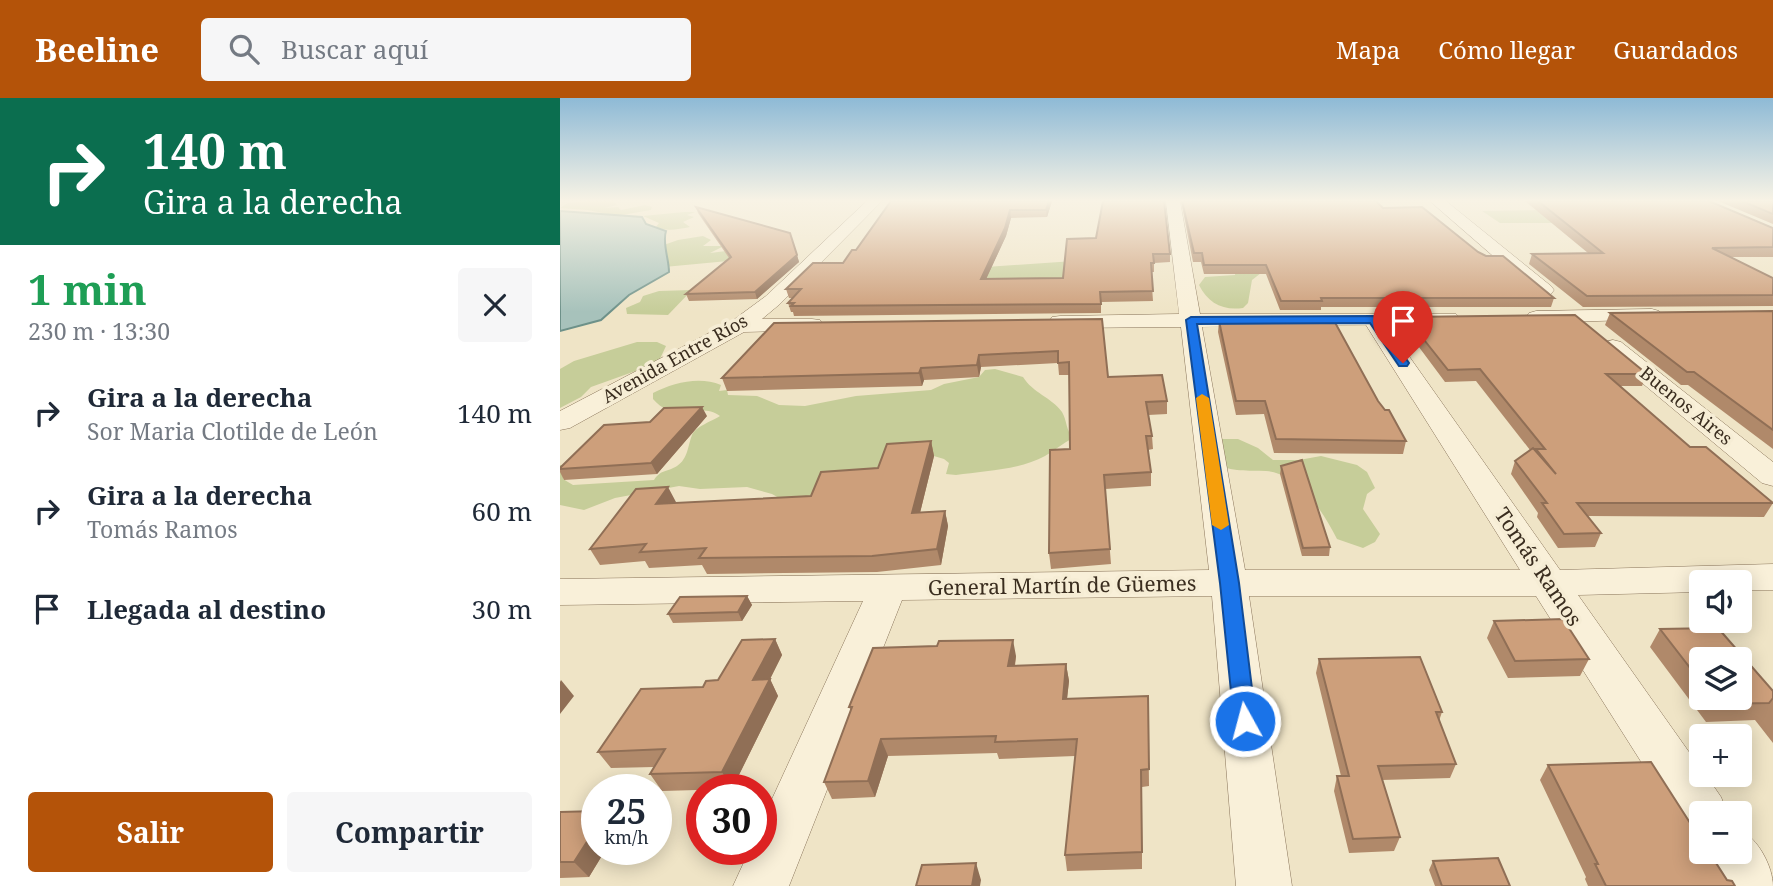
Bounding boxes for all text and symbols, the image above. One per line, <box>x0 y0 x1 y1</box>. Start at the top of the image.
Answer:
search box <box>201 18 691 81</box>
text: Beeline <box>35 27 159 72</box>
icon: search <box>225 30 263 68</box>
text: Buscar aquí <box>281 31 428 67</box>
text: Mapa <box>1336 33 1400 66</box>
text: Cómo llegar <box>1438 33 1575 66</box>
text: Guardados <box>1613 33 1738 66</box>
text: 140 m <box>143 117 287 183</box>
icon: right <box>28 126 119 217</box>
text: Gira a la derecha <box>143 180 403 223</box>
text: 1 min <box>28 260 147 317</box>
button: close <box>458 268 532 342</box>
pin <box>1373 291 1433 363</box>
icon: arrive <box>1384 302 1422 340</box>
street label: Avenida Entre Ríos <box>597 308 752 408</box>
text: 230 m · 13:30 <box>28 315 170 347</box>
street label: Buenos Aires <box>1635 361 1738 450</box>
text: Gira a la derecha <box>87 379 312 415</box>
icon: right <box>28 394 66 432</box>
text: 140 m <box>457 395 532 431</box>
text: Sor Maria Clotilde de León <box>87 415 378 447</box>
text: Gira a la derecha <box>87 477 312 513</box>
icon: right <box>28 492 66 530</box>
text: 60 m <box>472 493 532 529</box>
street label: Tomás Ramos <box>1489 502 1589 631</box>
text: Tomás Ramos <box>87 513 238 545</box>
street label: General Martín de Güemes <box>928 569 1196 601</box>
map controls <box>1689 570 1752 864</box>
button: sound <box>1689 570 1752 633</box>
icon: arrive <box>28 590 66 628</box>
text: Llegada al destino <box>87 591 326 627</box>
text: 30 m <box>472 591 532 627</box>
button: layers <box>1689 647 1752 710</box>
position arrow <box>1208 684 1282 758</box>
button: + <box>1689 724 1752 787</box>
speed limit sign: 30 <box>686 774 777 865</box>
text: 25 <box>607 787 646 834</box>
button: Salir <box>28 792 273 872</box>
button: Compartir <box>287 792 532 872</box>
button: − <box>1689 801 1752 864</box>
text: km/h <box>604 825 649 849</box>

